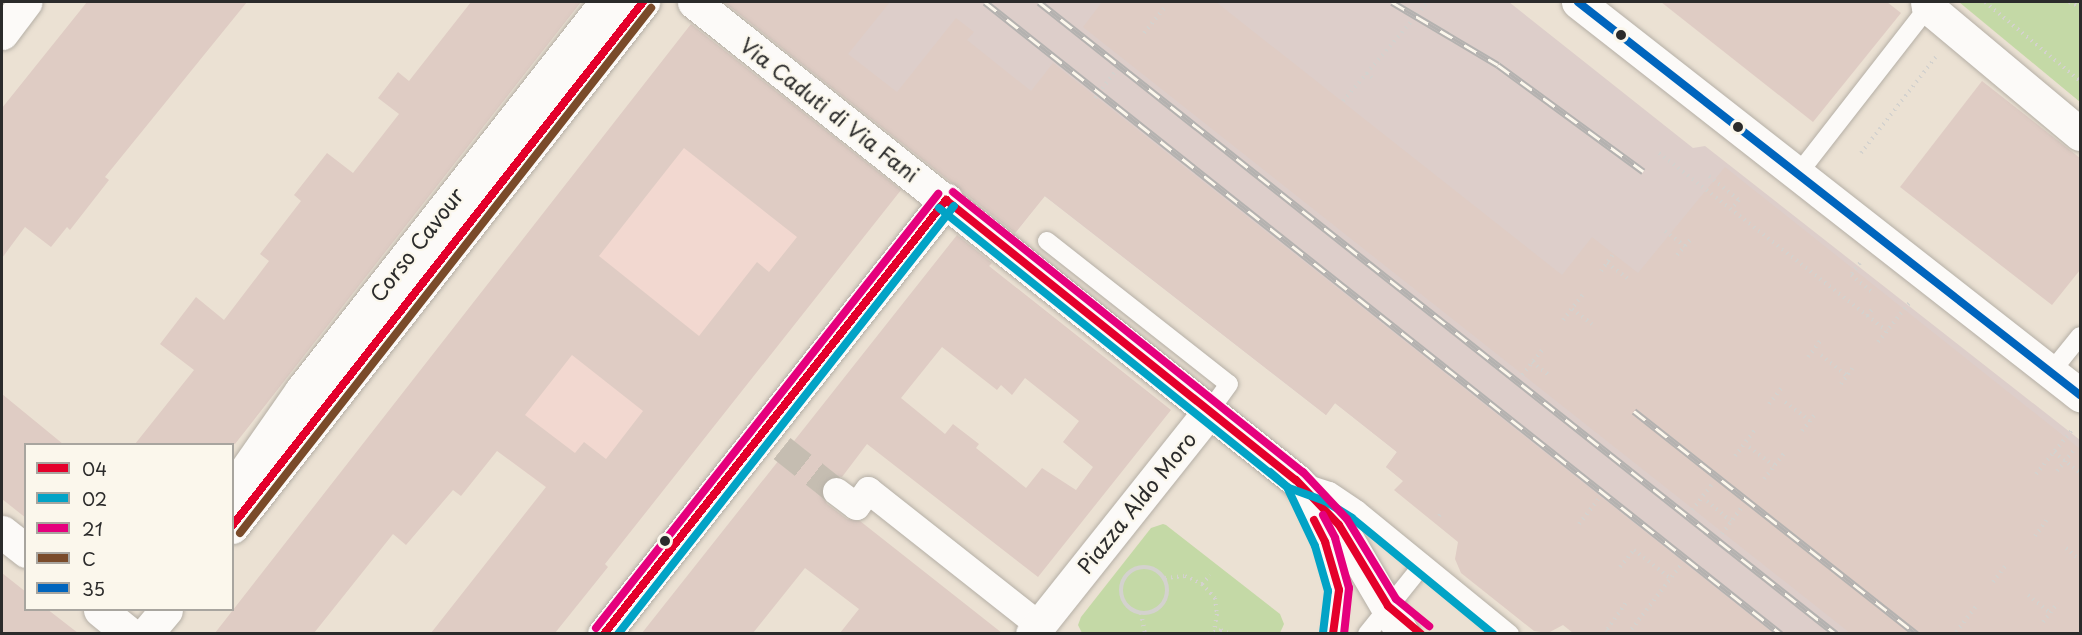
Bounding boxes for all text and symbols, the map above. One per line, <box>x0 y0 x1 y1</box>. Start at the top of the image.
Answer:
unlabelled marker <box>1615 29 1627 41</box>
street label: Via Caduti di Via Fani <box>735 31 925 187</box>
unlabelled marker <box>1732 121 1744 133</box>
street label: Corso Cavour <box>364 182 468 306</box>
street label: Piazza Aldo Moro <box>1071 426 1201 578</box>
legend <box>24 443 234 611</box>
text: 04 <box>82 455 107 482</box>
text: 02 <box>82 485 107 512</box>
text: 21 <box>82 515 103 542</box>
unlabelled marker <box>659 535 671 547</box>
text: C <box>82 545 96 572</box>
text: 35 <box>82 575 105 602</box>

